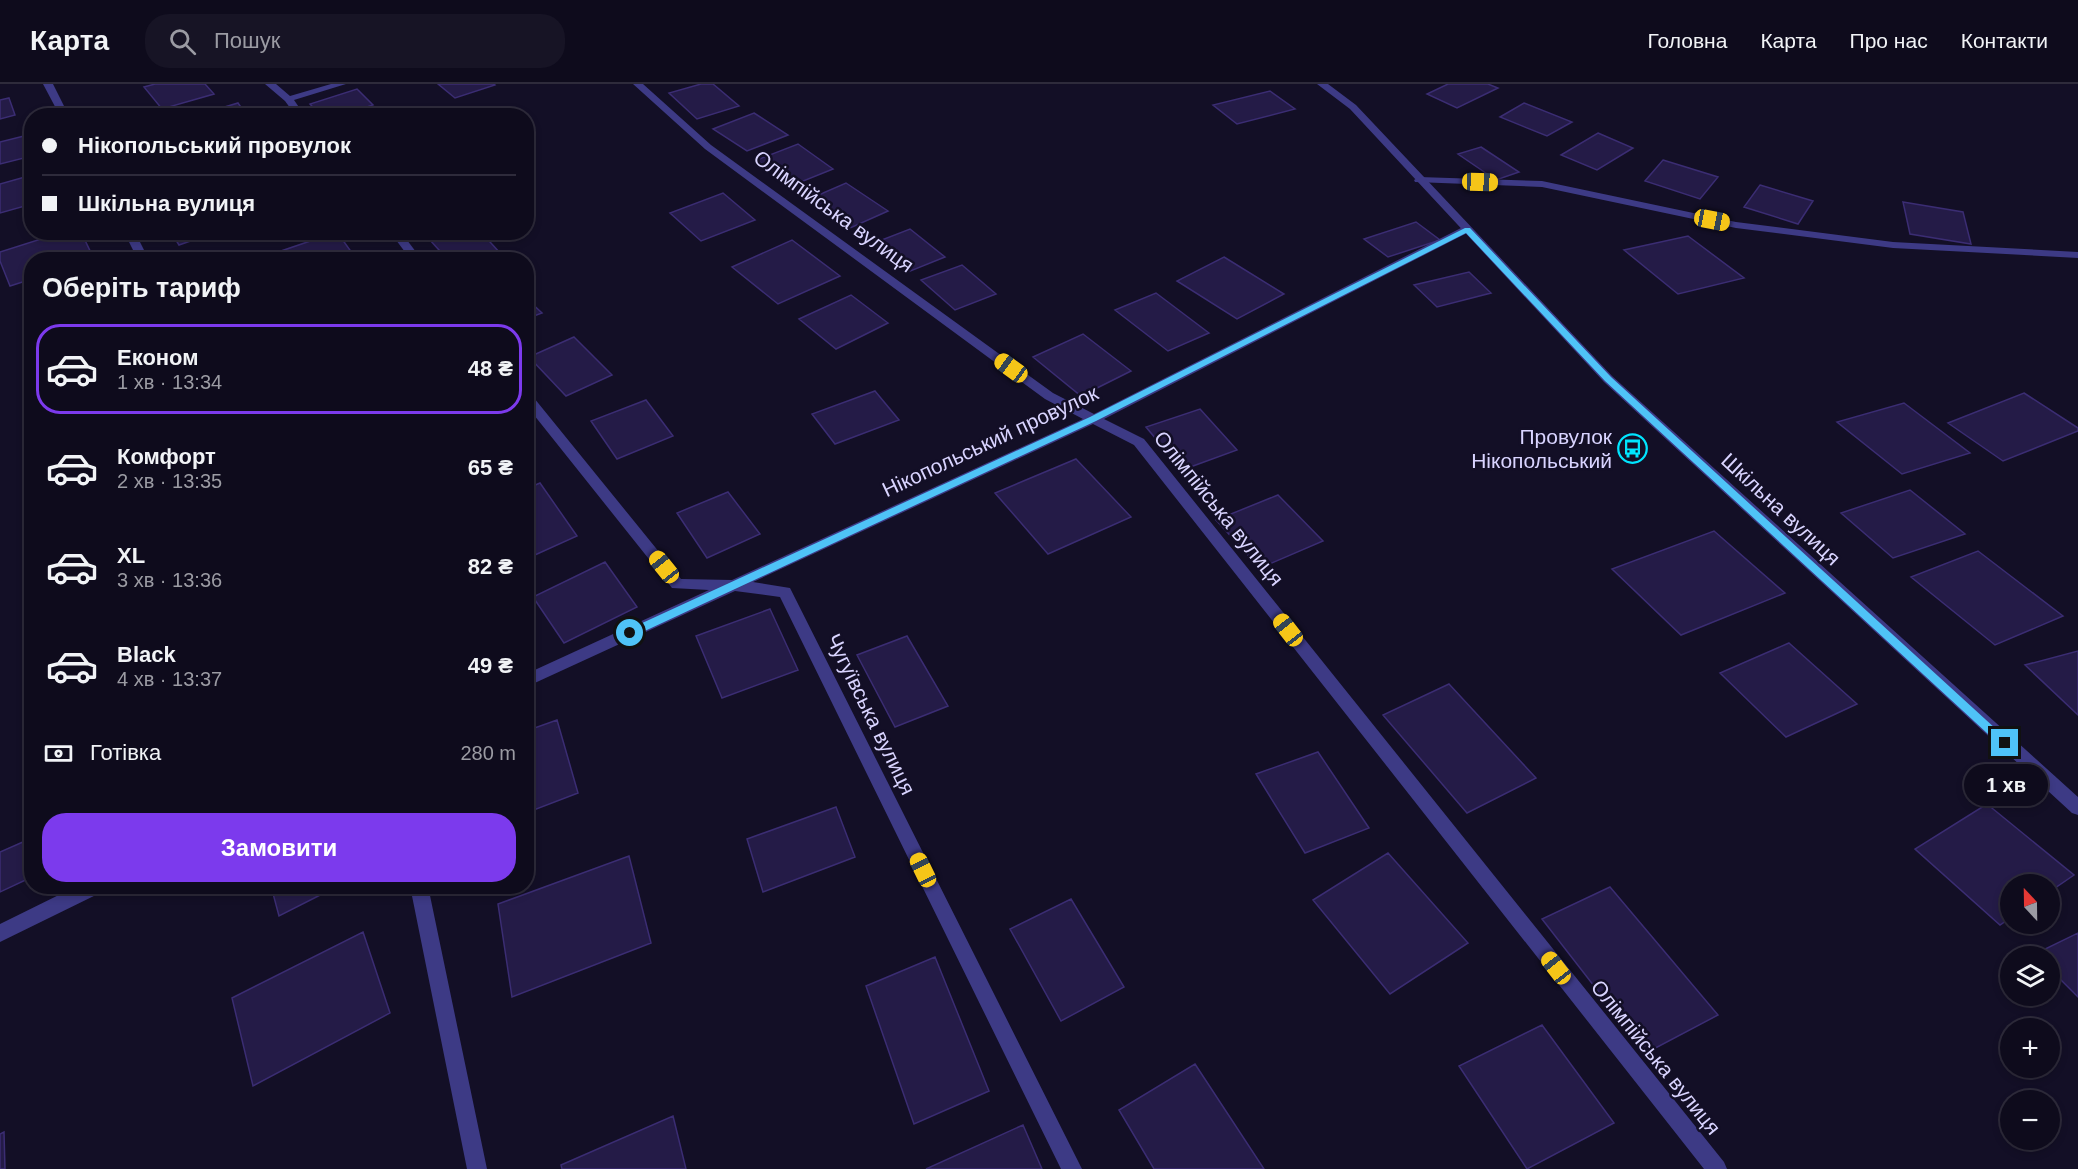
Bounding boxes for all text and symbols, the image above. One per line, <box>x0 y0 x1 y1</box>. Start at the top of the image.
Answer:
search box <box>145 14 565 68</box>
text: Карта <box>30 25 109 56</box>
icon: search <box>166 25 199 58</box>
text: Пошук <box>214 28 280 53</box>
text: Головна <box>1648 29 1727 52</box>
text: Карта <box>1760 29 1817 52</box>
text: Про нас <box>1850 29 1928 52</box>
text: Контакти <box>1961 29 2048 52</box>
text: Нікопольський провулок <box>78 133 351 158</box>
street label: Олімпійська вулиця <box>750 145 918 277</box>
car <box>1462 172 1498 192</box>
text: Шкільна вулиця <box>78 191 255 216</box>
car <box>1693 208 1731 232</box>
text: Оберіть тариф <box>42 273 241 303</box>
icon: car <box>45 342 99 396</box>
text: Економ <box>117 345 199 370</box>
car <box>991 350 1031 386</box>
text: 48 ₴ <box>468 356 513 381</box>
text: 1 хв · 13:34 <box>117 371 222 393</box>
street label: Нікопольський провулок <box>878 380 1102 501</box>
place label: Провулок Нікопольський <box>1471 425 1613 472</box>
street label: Олімпійська вулиця <box>1150 426 1288 590</box>
bus stop icon: Провулок Нікопольський <box>1617 432 1649 464</box>
icon: car <box>45 441 99 495</box>
text: Комфорт <box>117 444 216 469</box>
street label: Шкільна вулиця <box>1717 448 1845 570</box>
text: 65 ₴ <box>468 455 513 480</box>
text: 2 хв · 13:35 <box>117 470 222 492</box>
icon: car <box>45 540 99 594</box>
text: XL <box>117 543 145 568</box>
car <box>646 547 682 587</box>
text: 82 ₴ <box>468 554 513 579</box>
text: 3 хв · 13:36 <box>117 569 222 591</box>
car <box>1270 610 1306 650</box>
route start <box>616 619 643 646</box>
street label: Чугуївська вулиця <box>822 630 920 798</box>
icon: car <box>45 639 99 693</box>
text: Black <box>117 642 176 667</box>
text: 49 ₴ <box>468 653 513 678</box>
text: 4 хв · 13:37 <box>117 668 222 690</box>
route end <box>1991 729 2018 756</box>
icon: cash <box>42 737 75 770</box>
text: Готівка <box>90 740 161 765</box>
text: 280 m <box>460 742 516 764</box>
callout: 1 хв <box>1963 764 2047 806</box>
text: 1 хв <box>1986 774 2026 796</box>
button: Замовити <box>42 813 516 882</box>
car <box>907 850 939 890</box>
north arrow <box>2000 874 2060 934</box>
map controls <box>2000 874 2060 1150</box>
button: layers <box>2000 946 2060 1006</box>
car <box>1538 948 1574 988</box>
street label: Олімпійська вулиця <box>1587 975 1725 1139</box>
button: + <box>2000 1018 2060 1078</box>
button: − <box>2000 1090 2060 1150</box>

